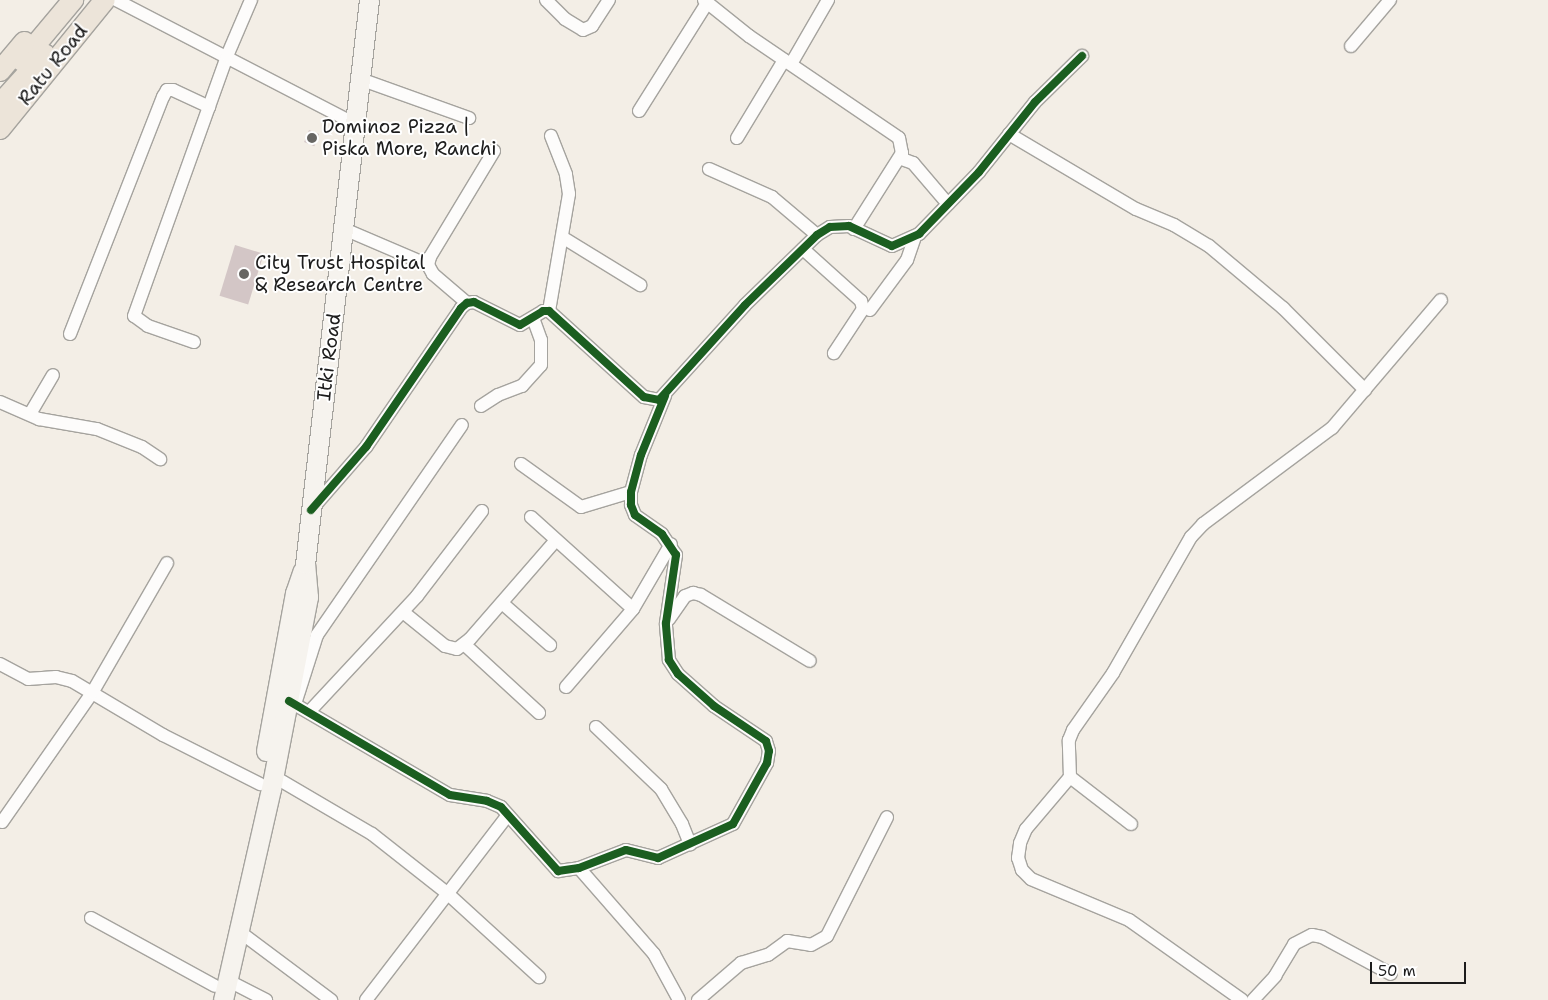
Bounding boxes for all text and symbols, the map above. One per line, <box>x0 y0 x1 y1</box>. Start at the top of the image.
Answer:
street label: Ratu Road <box>14 20 92 110</box>
place label: Dominoz Pizza | Piska More, Ranchi <box>322 116 497 160</box>
marker: Dominoz Pizza | Piska More, Ranchi <box>306 132 318 144</box>
place label: City Trust Hospital & Research Centre <box>255 252 425 296</box>
marker: City Trust Hospital & Research Centre <box>237 267 251 281</box>
street label: Itki Road <box>312 312 346 402</box>
scale bar <box>1373 952 1469 984</box>
text: 50 m <box>1378 961 1416 981</box>

